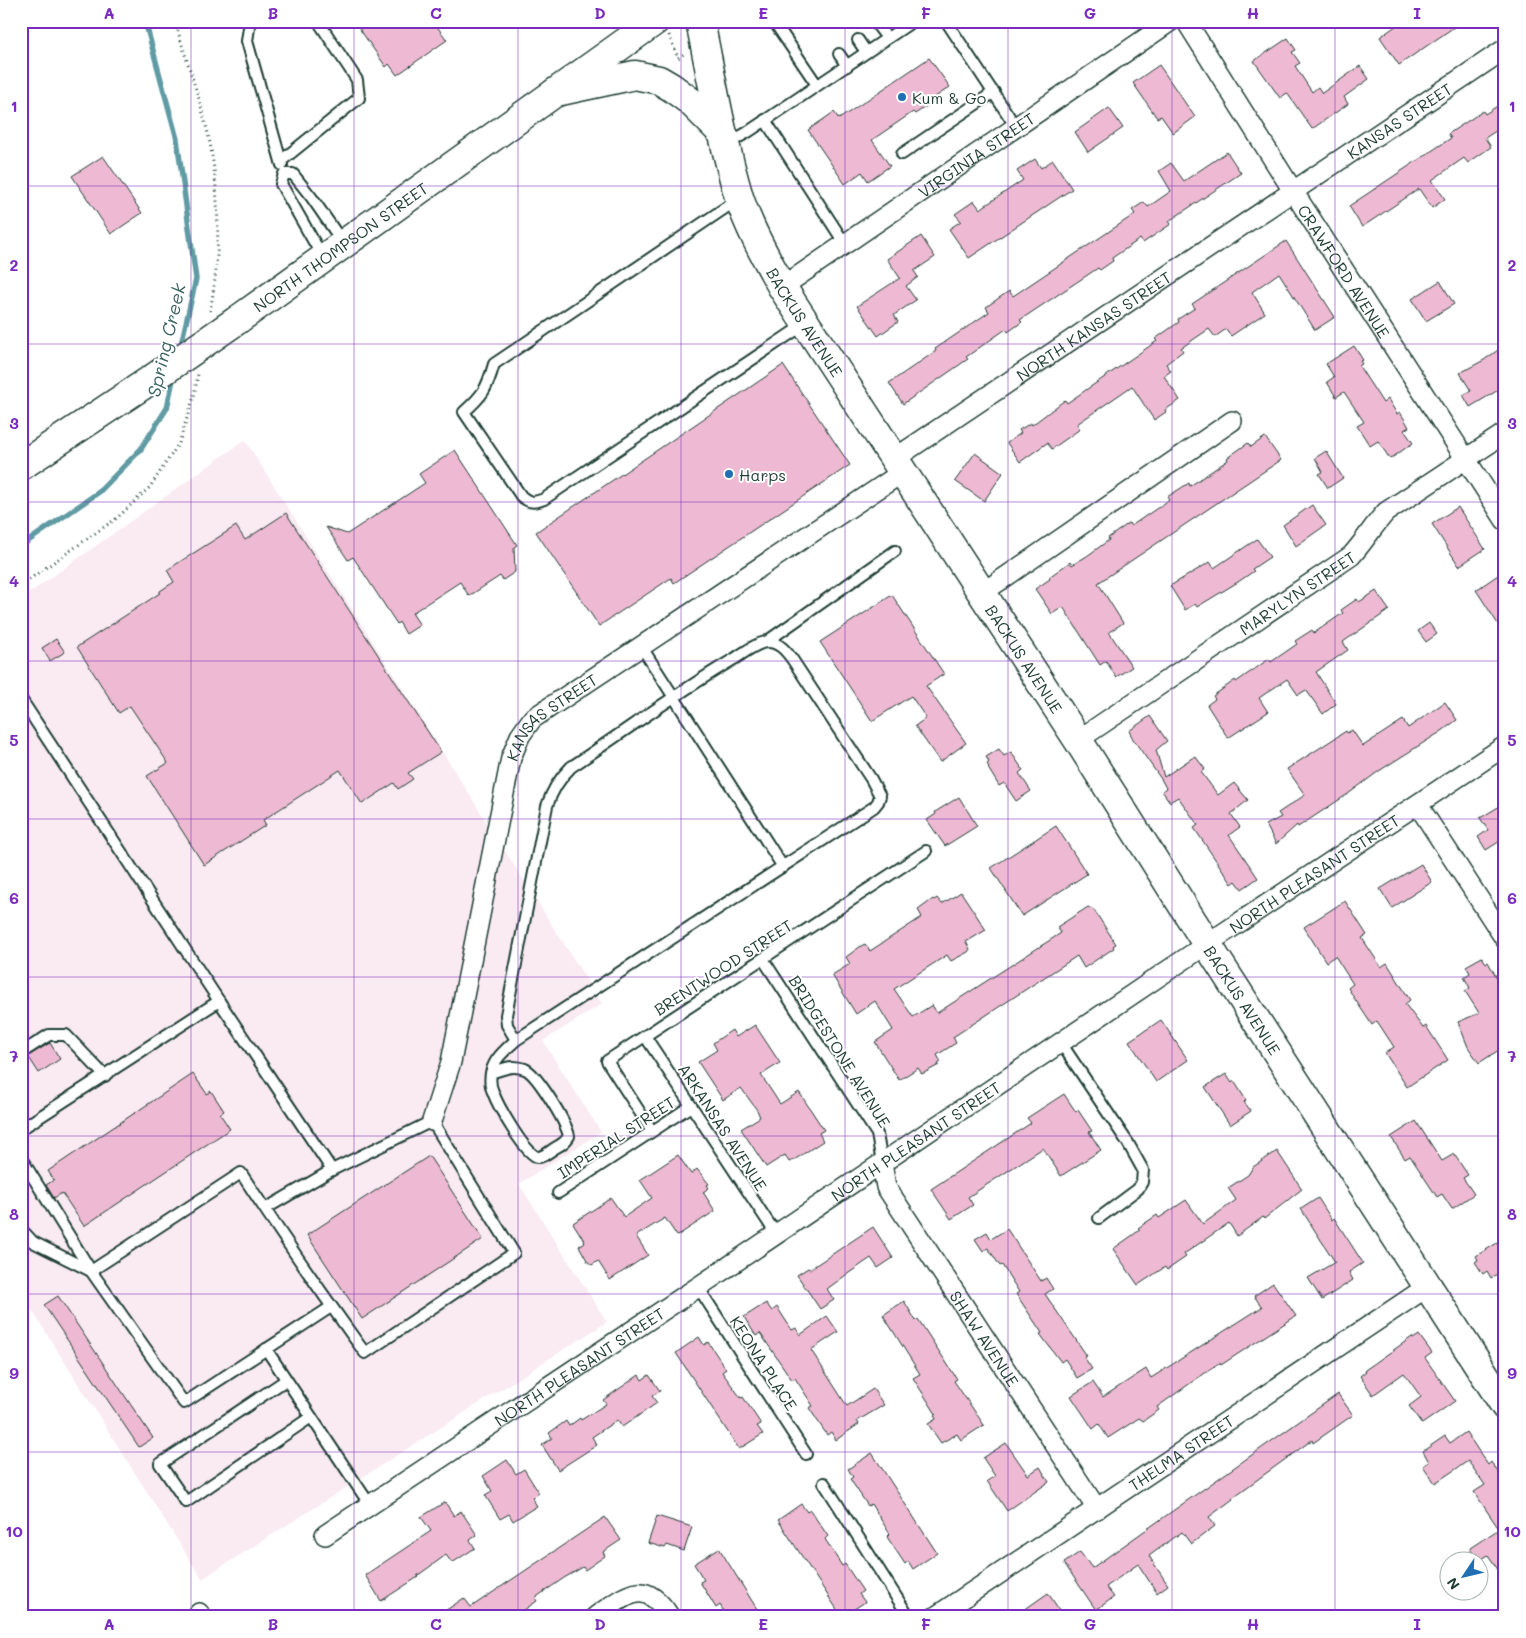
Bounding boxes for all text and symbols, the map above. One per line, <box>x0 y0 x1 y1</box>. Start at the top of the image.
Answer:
text: A <box>103 2 115 23</box>
text: B <box>268 2 278 23</box>
text: C <box>430 2 442 23</box>
text: D <box>594 2 606 23</box>
text: E <box>758 2 768 23</box>
text: F <box>921 2 931 23</box>
text: G <box>1084 2 1096 23</box>
text: H <box>1247 2 1259 23</box>
text: I <box>1413 2 1421 23</box>
street label: KANSAS STREET <box>1342 77 1456 163</box>
place label: Kum & Go <box>912 87 986 108</box>
marker: Kum & Go <box>896 91 908 103</box>
text: 1 <box>10 95 18 116</box>
text: 1 <box>1508 95 1516 116</box>
street label: VIRGINIA STREET <box>914 107 1039 202</box>
street label: NORTH THOMPSON STREET <box>249 177 432 316</box>
street label: CRAWFORD AVENUE <box>1294 200 1395 342</box>
text: 2 <box>10 254 19 275</box>
text: 2 <box>1508 254 1517 275</box>
street label: BACKUS AVENUE <box>763 263 848 380</box>
street label: NORTH KANSAS STREET <box>1012 266 1175 385</box>
water label: Spring Creek <box>141 281 191 399</box>
text: 3 <box>9 412 19 433</box>
text: 3 <box>1507 412 1517 433</box>
place label: Harps <box>739 464 786 485</box>
marker: Harps <box>723 468 735 480</box>
street label: MARYLYN STREET <box>1235 546 1359 639</box>
text: 4 <box>9 570 19 591</box>
text: 4 <box>1507 570 1517 591</box>
street label: BACKUS AVENUE <box>982 600 1068 717</box>
street label: KANSAS STREET <box>501 668 601 764</box>
text: 5 <box>9 729 19 750</box>
text: 5 <box>1507 729 1517 750</box>
street label: NORTH PLEASANT STREET <box>1225 809 1403 937</box>
text: 6 <box>9 887 19 908</box>
text: 6 <box>1507 887 1517 908</box>
street label: BRENTWOOD STREET <box>650 914 796 1020</box>
street label: BACKUS AVENUE <box>1200 941 1286 1058</box>
street label: BRIDGESTONE AVENUE <box>785 971 895 1131</box>
text: 7 <box>10 1045 19 1066</box>
text: 7 <box>1508 1045 1517 1066</box>
street label: ARKANSAS AVENUE <box>674 1059 772 1195</box>
street label: NORTH PLEASANT STREET <box>826 1076 1004 1205</box>
street label: IMPERIAL STREET <box>553 1091 679 1183</box>
text: 8 <box>9 1203 19 1224</box>
text: 8 <box>1507 1203 1517 1224</box>
street label: SHAW AVENUE <box>946 1286 1024 1390</box>
street label: NORTH PLEASANT STREET <box>490 1302 668 1430</box>
street label: KEONA PLACE <box>726 1312 802 1414</box>
text: 9 <box>9 1362 19 1383</box>
text: 9 <box>1507 1362 1517 1383</box>
street label: THELMA STREET <box>1124 1409 1238 1495</box>
text: 10 <box>5 1520 23 1541</box>
text: 10 <box>1503 1520 1521 1541</box>
north arrow <box>1438 1550 1488 1600</box>
text: N <box>1442 1574 1464 1594</box>
text: A <box>103 1613 115 1634</box>
text: B <box>268 1613 278 1634</box>
text: C <box>430 1613 442 1634</box>
text: D <box>594 1613 606 1634</box>
text: E <box>758 1613 768 1634</box>
text: F <box>921 1613 931 1634</box>
text: G <box>1084 1613 1096 1634</box>
text: H <box>1247 1613 1259 1634</box>
text: I <box>1413 1613 1421 1634</box>

